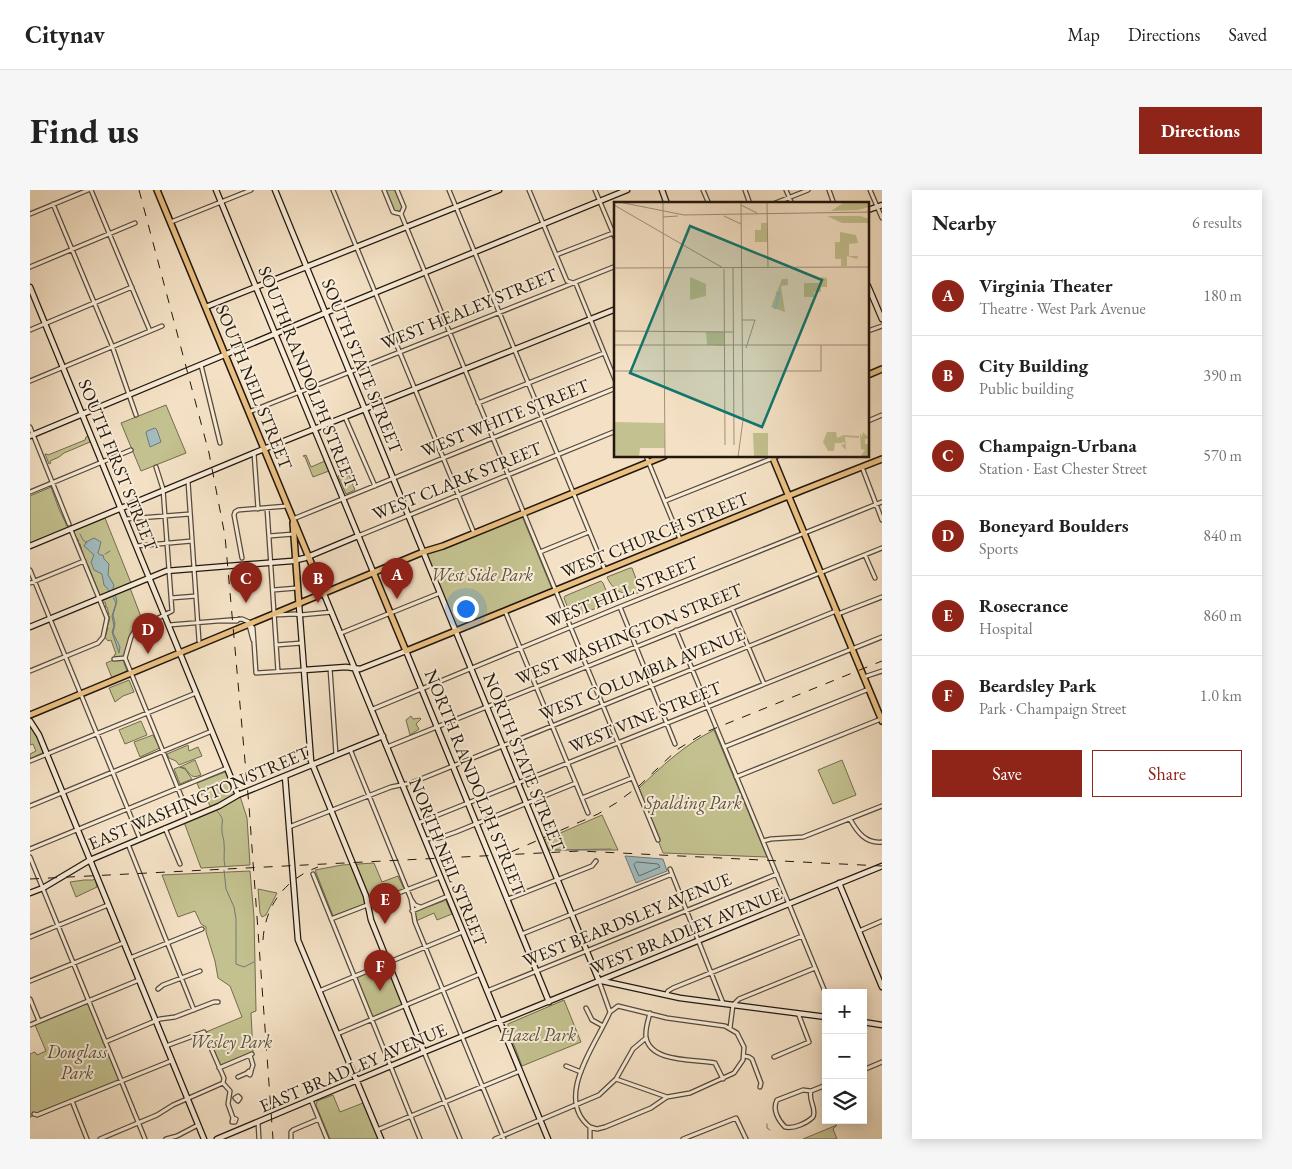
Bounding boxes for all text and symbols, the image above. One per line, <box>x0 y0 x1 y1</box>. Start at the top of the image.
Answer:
text: Citynav <box>25 19 105 50</box>
text: Map <box>1068 23 1100 46</box>
text: Directions <box>1128 23 1200 46</box>
text: Saved <box>1228 23 1267 46</box>
button: Directions <box>1139 107 1262 154</box>
text: Find us <box>30 108 139 153</box>
inset map <box>614 202 869 458</box>
text: Nearby <box>932 209 996 236</box>
text: 6 results <box>1192 212 1242 233</box>
street label: SOUTH RANDOLPH STREET <box>253 262 364 492</box>
street label: WEST HEALEY STREET <box>377 262 561 354</box>
text: Virginia Theater <box>979 273 1113 298</box>
street label: SOUTH STATE STREET <box>317 275 408 458</box>
text: A <box>942 285 954 306</box>
text: 180 m <box>1203 285 1242 306</box>
text: Theatre · West Park Avenue <box>979 298 1146 319</box>
street label: SOUTH NEIL STREET <box>211 301 298 474</box>
text: City Building <box>979 353 1088 378</box>
text: B <box>943 365 953 386</box>
text: 390 m <box>1203 365 1242 386</box>
street label: WEST WHITE STREET <box>417 373 593 462</box>
street label: SOUTH FIRST STREET <box>73 375 164 555</box>
text: Public building <box>979 378 1074 399</box>
text: Champaign-Urbana <box>979 433 1137 458</box>
street label: WEST CLARK STREET <box>369 436 546 525</box>
text: C <box>942 445 954 466</box>
text: 570 m <box>1203 445 1242 466</box>
text: Station · East Chester Street <box>979 458 1147 479</box>
street label: WEST CHURCH STREET <box>557 486 753 583</box>
text: Boneyard Boulders <box>979 513 1129 538</box>
text: D <box>942 525 954 546</box>
text: 840 m <box>1203 525 1242 546</box>
text: Sports <box>979 538 1018 559</box>
street label: WEST HILL STREET <box>543 550 702 632</box>
pin: A <box>381 558 413 599</box>
pin: C <box>230 562 262 603</box>
pin: B <box>302 562 334 603</box>
park label: West Side Park <box>431 563 533 586</box>
street label: WEST WASHINGTON STREET <box>512 577 746 690</box>
text: Rosecrance <box>979 593 1068 618</box>
your location <box>453 596 479 622</box>
text: E <box>943 605 953 626</box>
text: 860 m <box>1203 605 1242 626</box>
pin: D <box>132 613 164 654</box>
text: Hospital <box>979 618 1033 639</box>
street label: WEST COLUMBIA AVENUE <box>536 622 748 725</box>
street label: NORTH RANDOLPH STREET <box>420 666 532 899</box>
street label: NORTH STATE STREET <box>478 669 571 855</box>
text: Beardsley Park <box>979 673 1096 698</box>
street label: WEST VINE STREET <box>565 675 725 758</box>
text: F <box>944 685 952 706</box>
text: 1.0 km <box>1200 685 1242 706</box>
text: Park · Champaign Street <box>979 698 1126 719</box>
street label: EAST WASHINGTON STREET <box>84 740 314 855</box>
button: Save <box>932 750 1082 797</box>
button: Share <box>1092 750 1242 797</box>
street label: NORTH NEIL STREET <box>404 774 493 950</box>
park label: Spalding Park <box>643 791 742 815</box>
street label: WEST BEARDSLEY AVENUE <box>519 867 735 972</box>
street label: WEST BRADLEY AVENUE <box>586 881 785 980</box>
pin: E <box>369 883 401 924</box>
pin: F <box>364 950 396 991</box>
map controls <box>822 989 867 1124</box>
button: + <box>822 989 867 1034</box>
street label: EAST BRADLEY AVENUE <box>256 1018 450 1117</box>
park label: Hazel Park <box>499 1023 576 1046</box>
park label: Wesley Park <box>189 1030 273 1054</box>
button: − <box>822 1034 867 1079</box>
park label: Douglass Park <box>46 1040 108 1084</box>
button: layers <box>822 1079 867 1124</box>

